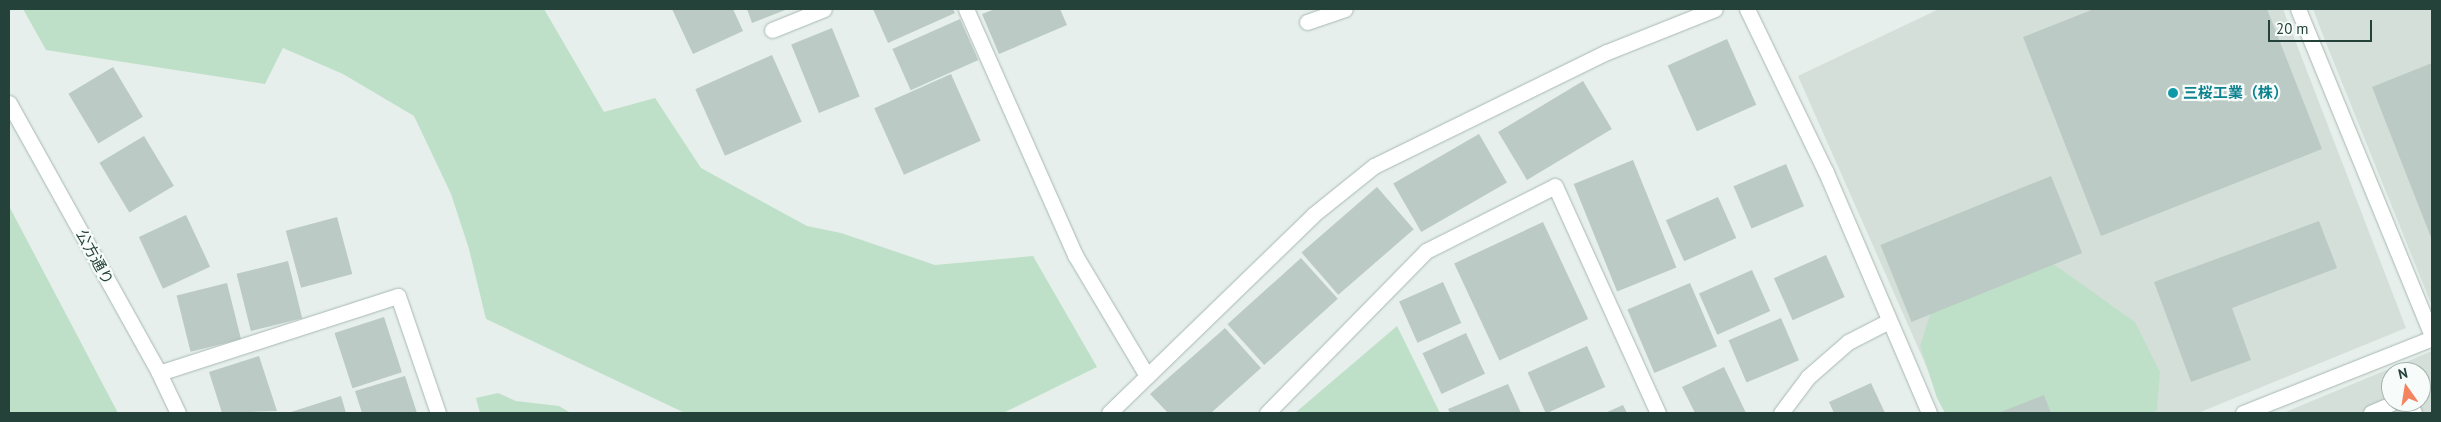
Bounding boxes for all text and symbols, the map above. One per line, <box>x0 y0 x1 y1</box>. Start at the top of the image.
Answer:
scale bar <box>2271 10 2375 42</box>
text: 20 m <box>2276 19 2309 38</box>
place label: 三桜工業（株） <box>2183 84 2288 102</box>
marker: 三桜工業（株） <box>2167 87 2179 99</box>
street label: 公方通り <box>73 226 117 288</box>
north arrow <box>2381 362 2431 412</box>
text: N <box>2396 364 2409 383</box>

